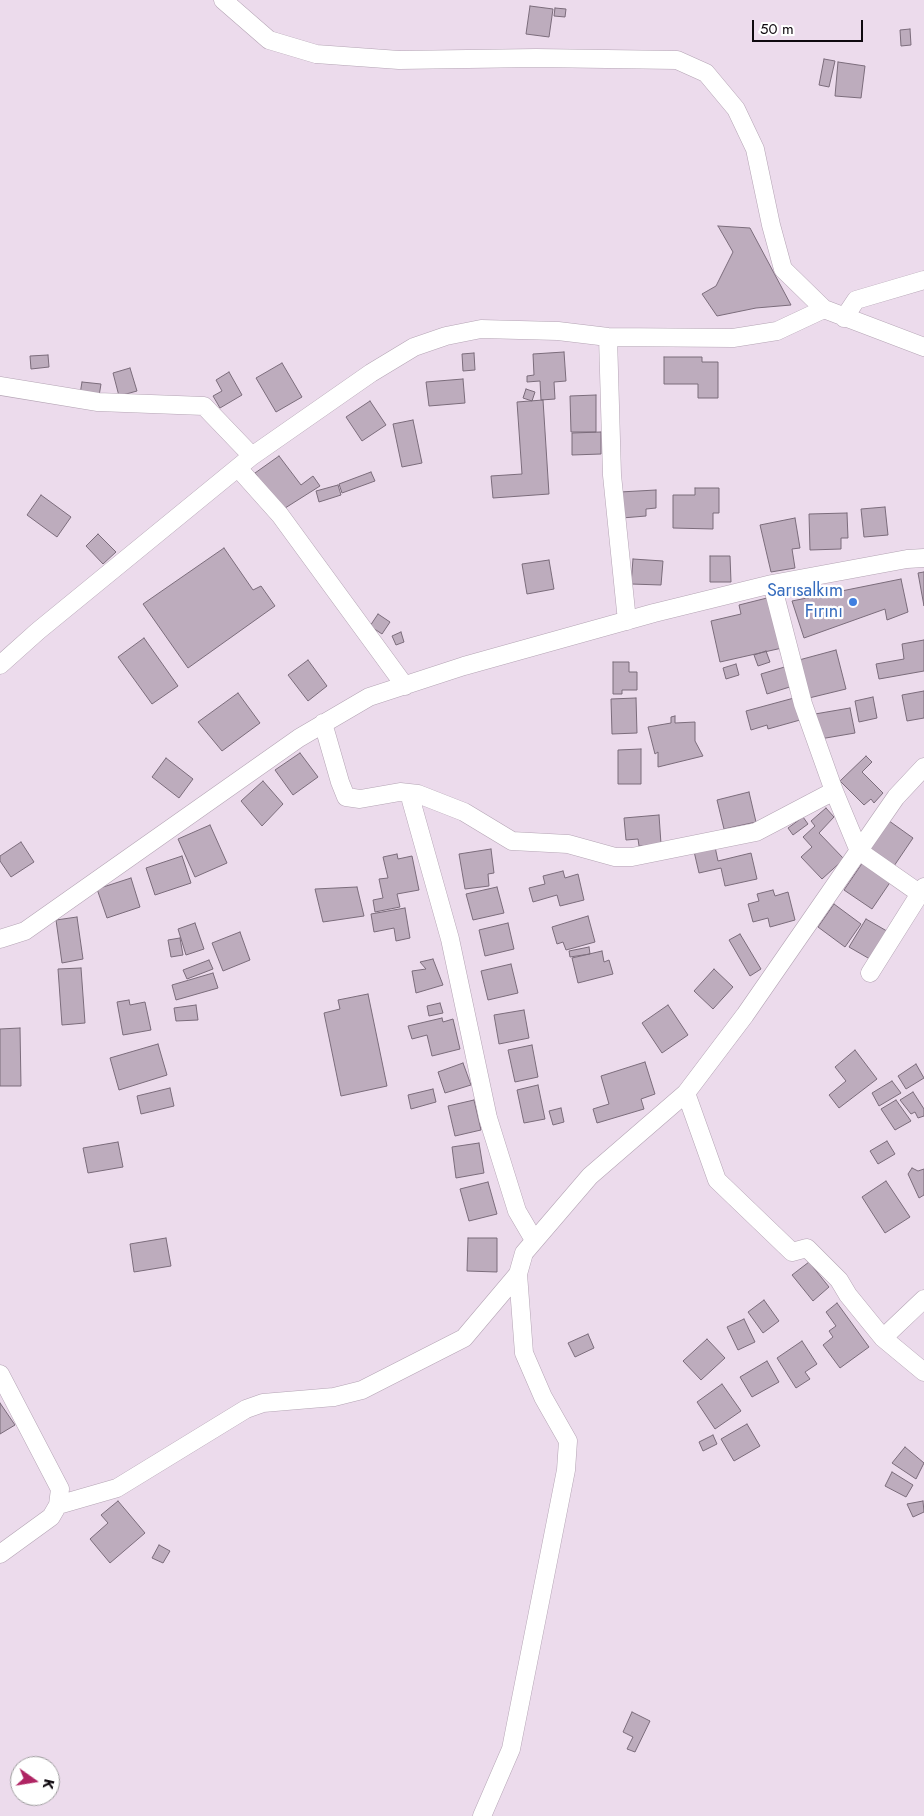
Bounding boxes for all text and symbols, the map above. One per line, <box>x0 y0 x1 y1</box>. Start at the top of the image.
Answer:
scale bar <box>754 10 865 42</box>
text: 50 m <box>760 18 794 40</box>
place label: Sarısalkım Fırını <box>767 581 843 624</box>
marker: Sarısalkım Fırını <box>847 596 859 608</box>
north arrow <box>10 1756 60 1806</box>
text: K <box>38 1777 59 1791</box>

